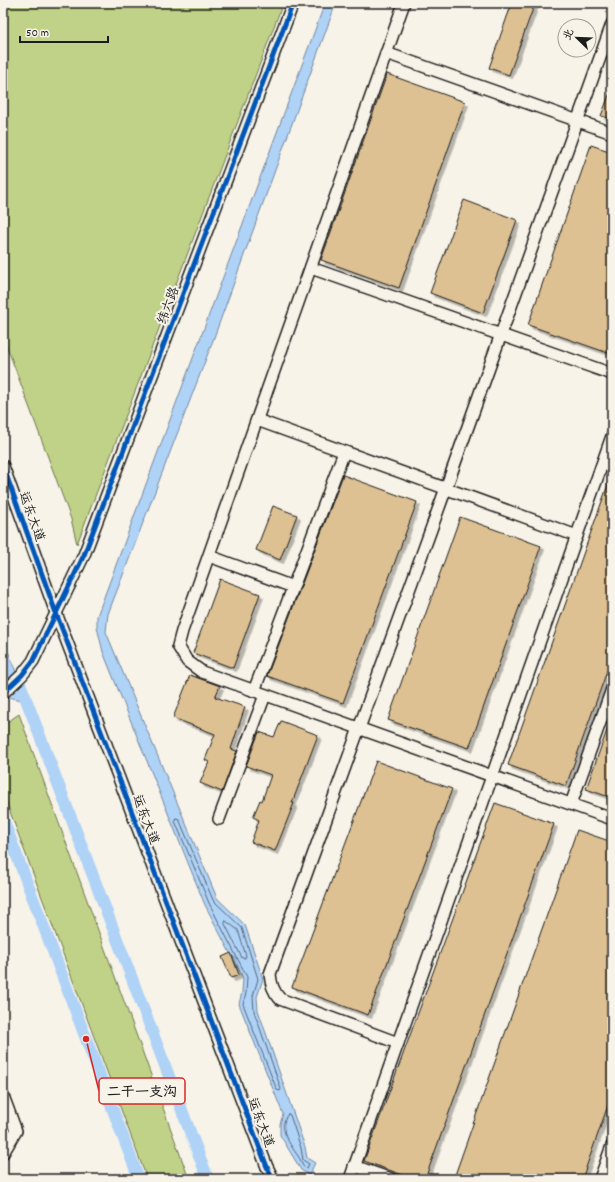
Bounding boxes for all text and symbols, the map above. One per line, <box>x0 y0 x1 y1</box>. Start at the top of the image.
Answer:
scale bar <box>20 18 108 44</box>
north arrow <box>557 18 597 58</box>
text: 50 m <box>26 25 49 42</box>
text: 北 <box>560 27 579 43</box>
street label: 纬六路 <box>153 284 185 328</box>
street label: 运东大道 <box>13 489 48 545</box>
street label: 运东大道 <box>126 792 163 848</box>
callout: 二干一支沟 <box>99 1078 185 1104</box>
text: 二干一支沟 <box>107 1083 177 1103</box>
street label: 运东大道 <box>241 1095 278 1151</box>

